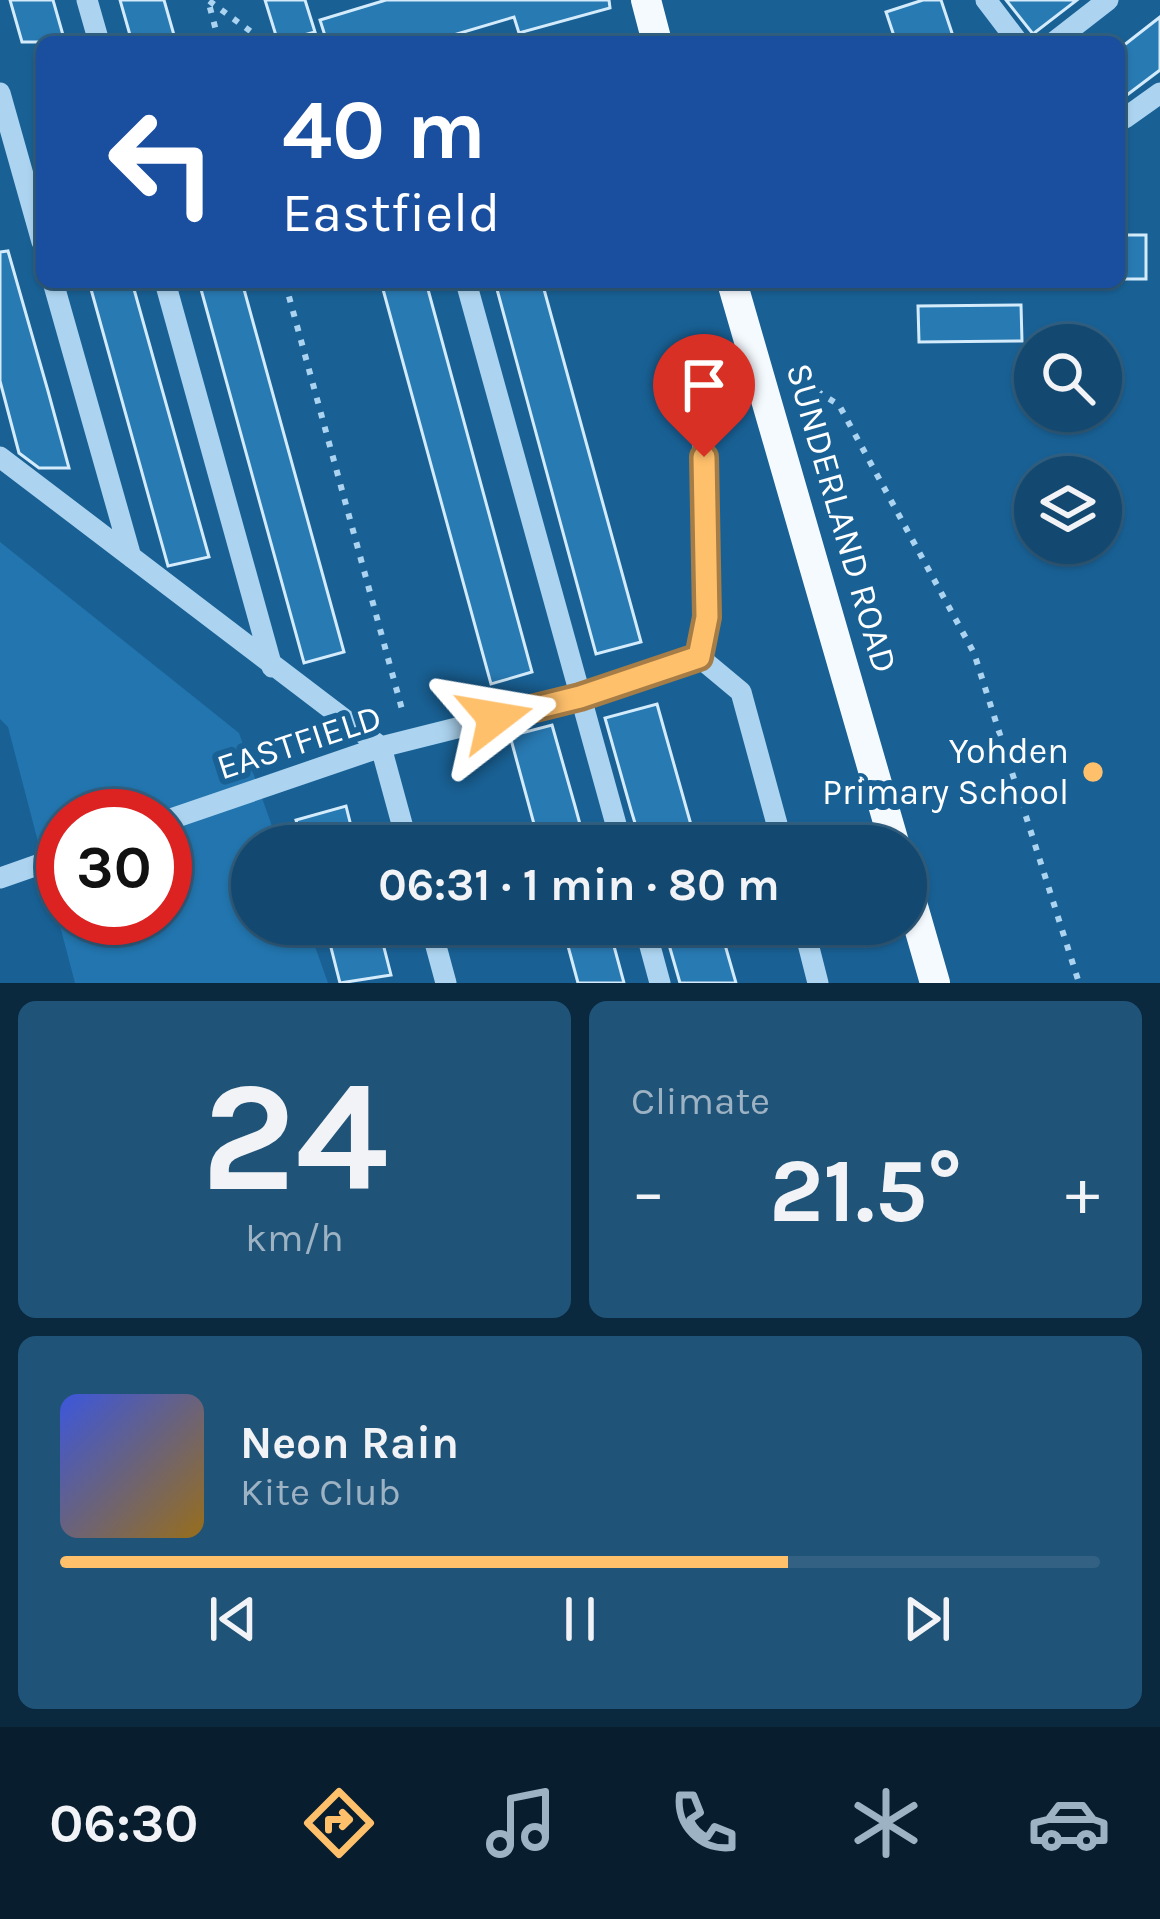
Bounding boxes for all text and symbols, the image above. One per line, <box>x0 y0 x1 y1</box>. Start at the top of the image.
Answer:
text: 40 m <box>282 81 486 179</box>
icon: left <box>84 84 240 240</box>
text: Eastfield <box>282 181 500 245</box>
map controls <box>1014 324 1122 564</box>
button: search <box>1014 324 1122 432</box>
pin <box>653 334 755 457</box>
icon: arrive <box>671 352 737 418</box>
street label: SUNDERLAND ROAD <box>778 358 906 678</box>
button: layers <box>1014 456 1122 564</box>
position arrow <box>432 655 558 781</box>
street label: EASTFIELD <box>211 696 387 788</box>
place label: Yohden Primary School <box>822 730 1069 813</box>
marker: Yohden Primary School <box>1080 759 1106 785</box>
speed limit sign: 30 <box>36 789 192 945</box>
text: 06:31 · 1 min · 80 m <box>378 859 780 911</box>
text: 24 <box>201 1046 388 1228</box>
text: Climate <box>631 1078 770 1124</box>
text: 21.5° <box>769 1138 962 1244</box>
text: − <box>631 1153 666 1231</box>
text: + <box>1065 1153 1100 1231</box>
text: km/h <box>245 1215 344 1261</box>
text: Neon Rain <box>240 1417 459 1469</box>
text: Kite Club <box>240 1469 401 1515</box>
icon: previous <box>200 1586 266 1652</box>
icon: pause <box>547 1586 613 1652</box>
icon: next <box>894 1586 960 1652</box>
icon: directions <box>297 1781 381 1865</box>
icon: music <box>479 1781 563 1865</box>
icon: phone <box>662 1781 746 1865</box>
icon: climate <box>844 1781 928 1865</box>
icon: car <box>1027 1781 1111 1865</box>
text: 06:30 <box>49 1791 198 1855</box>

